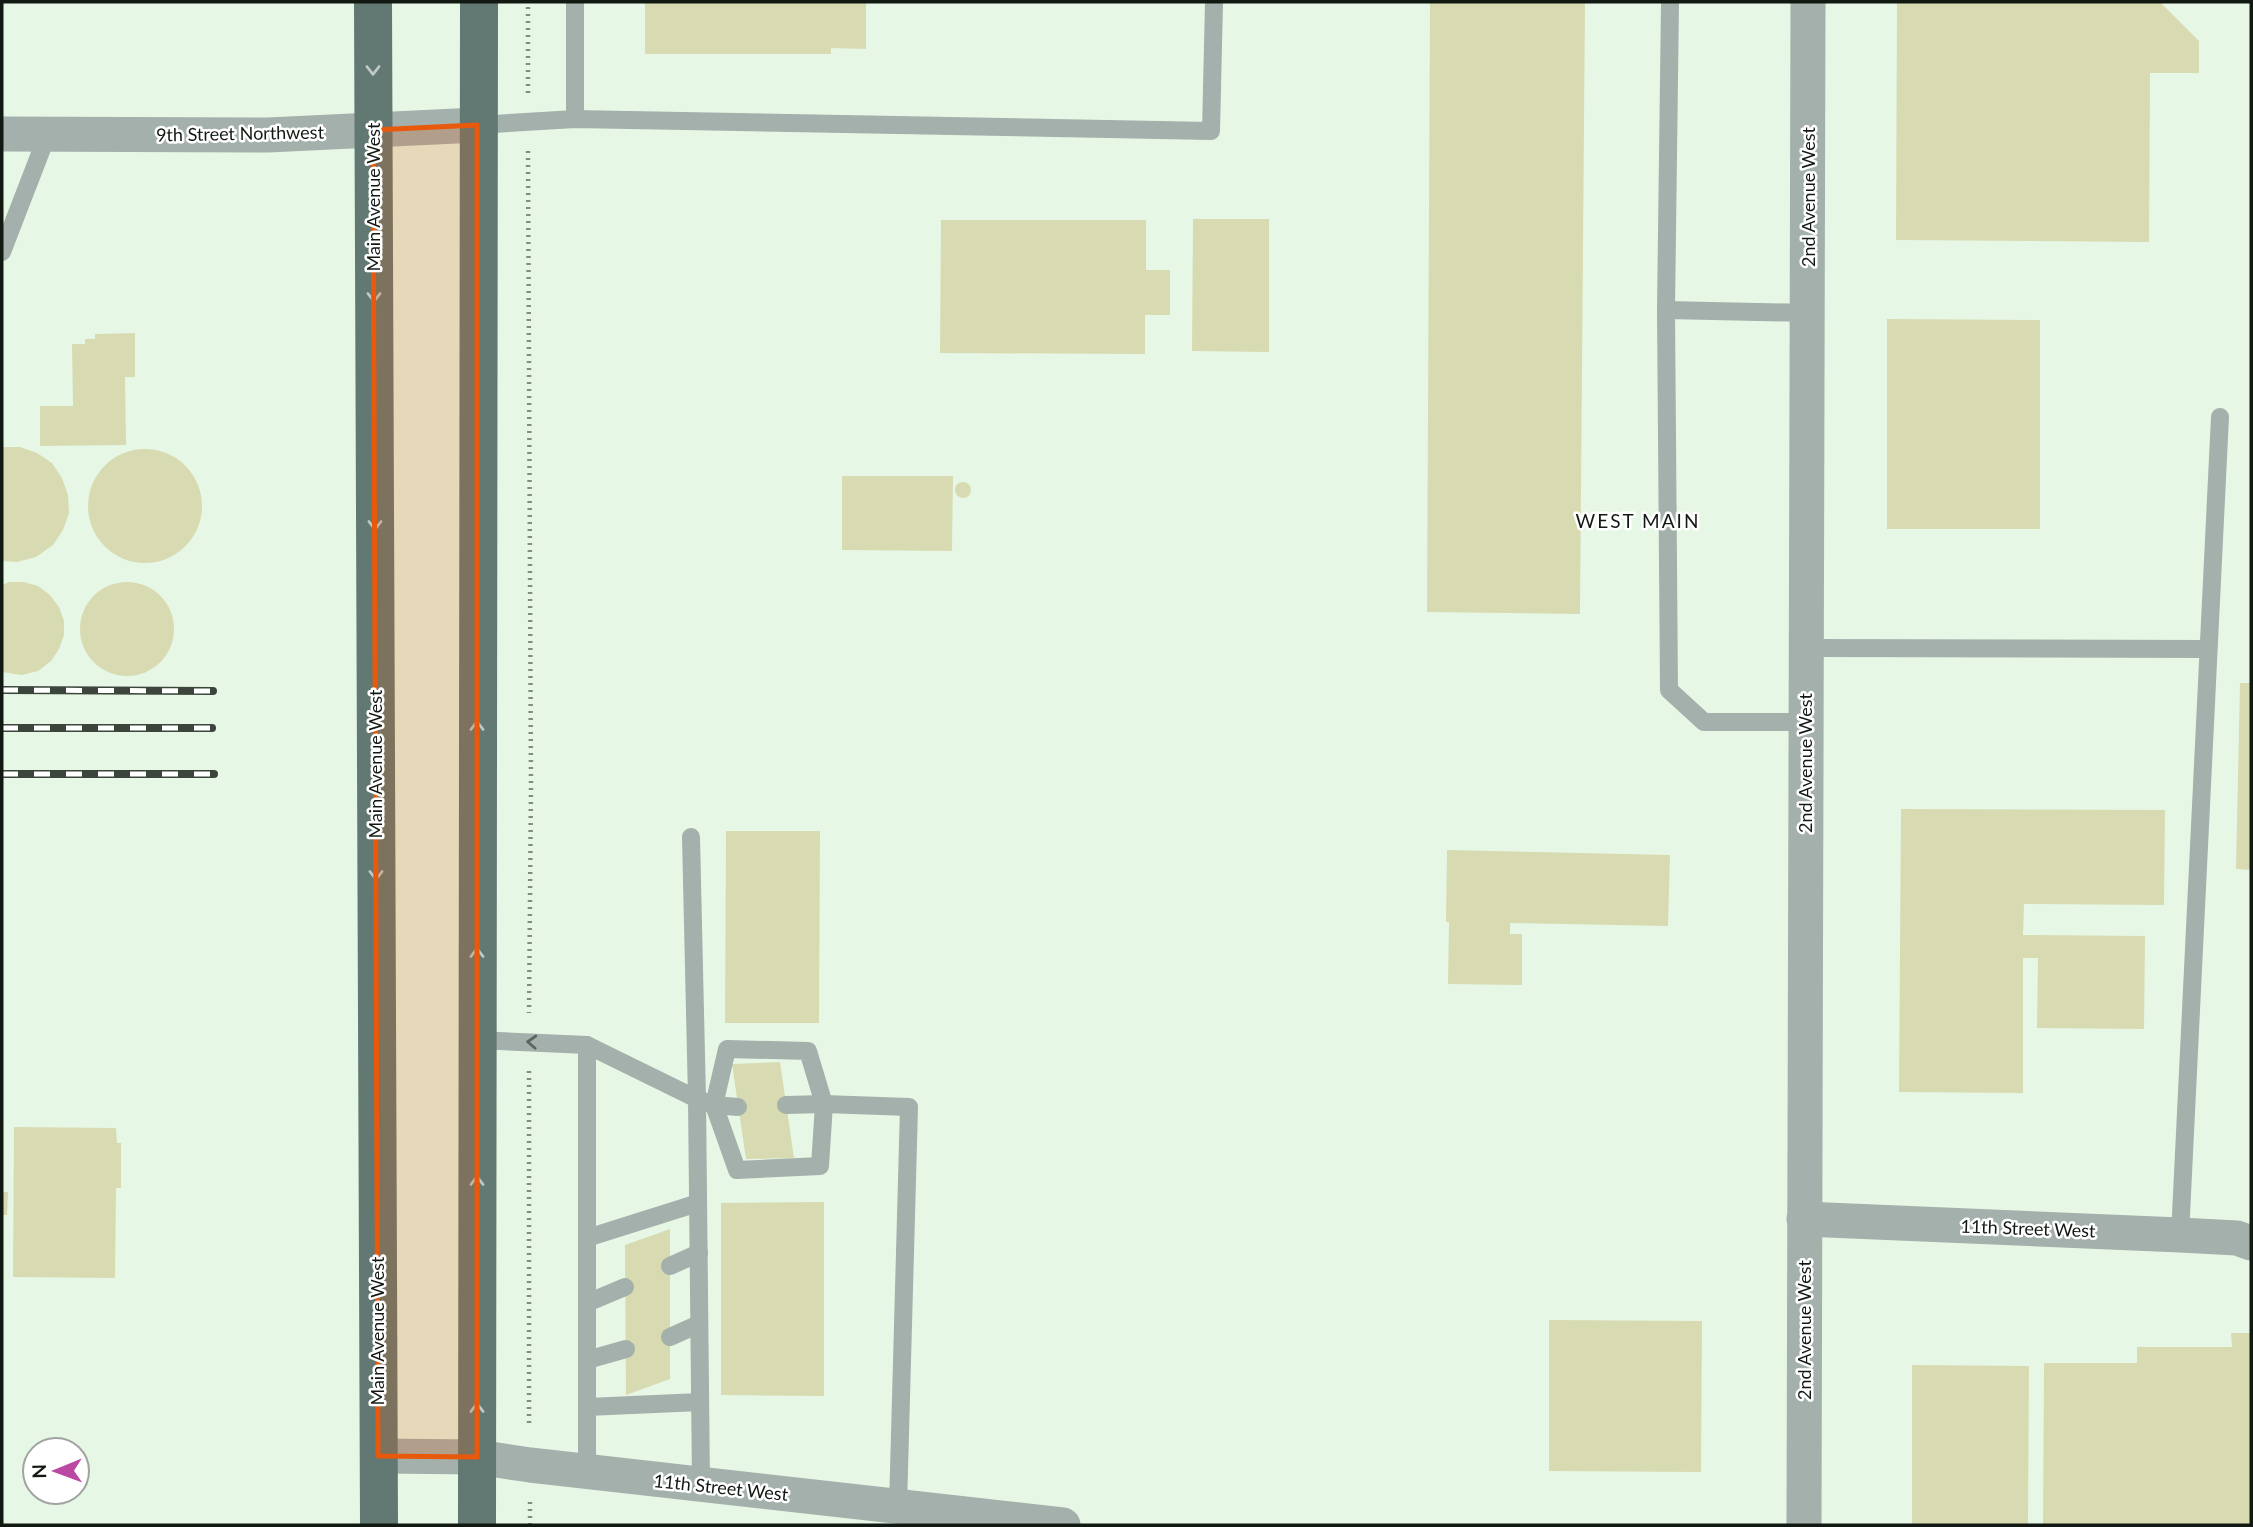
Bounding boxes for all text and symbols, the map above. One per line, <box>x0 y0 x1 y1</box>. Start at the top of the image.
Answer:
one-way arrow <box>365 65 381 76</box>
street label: 9th Street Northwest <box>156 121 325 145</box>
street label: Main Avenue West <box>362 122 384 272</box>
street label: 2nd Avenue West <box>1797 127 1819 267</box>
one-way arrow <box>366 293 382 303</box>
district label: WEST MAIN <box>1576 509 1700 532</box>
one-way arrow <box>367 520 383 531</box>
street label: Main Avenue West <box>364 689 386 839</box>
street label: 2nd Avenue West <box>1794 693 1816 833</box>
one-way arrow <box>469 720 485 730</box>
one-way arrow <box>368 870 384 881</box>
one-way arrow <box>469 947 485 958</box>
one-way arrow <box>526 1035 537 1050</box>
one-way arrow <box>469 1175 485 1185</box>
street label: 11th Street West <box>1960 1215 2096 1241</box>
street label: Main Avenue West <box>366 1256 388 1406</box>
street label: 2nd Avenue West <box>1793 1260 1815 1400</box>
one-way arrow <box>469 1402 485 1413</box>
north arrow <box>21 1436 91 1506</box>
text: N <box>27 1464 50 1479</box>
street label: 11th Street West <box>653 1469 790 1505</box>

